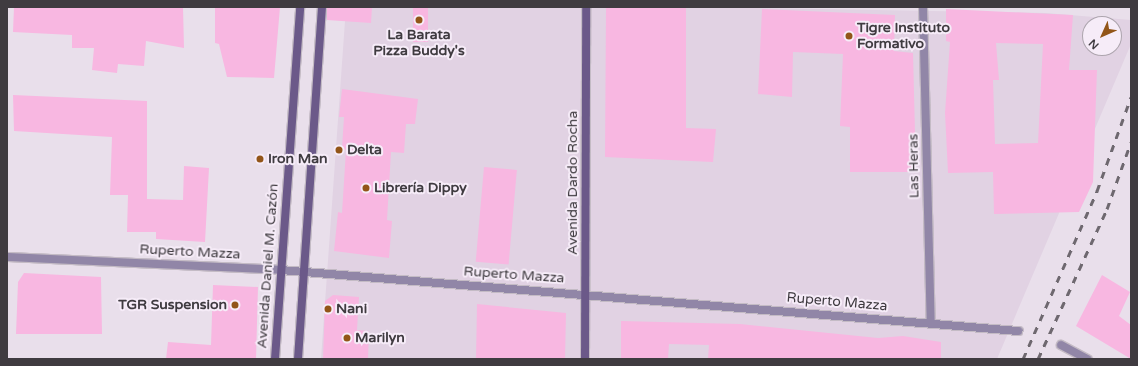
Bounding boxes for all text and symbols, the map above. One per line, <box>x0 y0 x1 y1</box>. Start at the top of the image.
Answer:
marker: La Barata Pizza Buddy's <box>414 15 424 25</box>
north arrow <box>1082 16 1122 56</box>
place label: Tigre Instituto Formativo <box>857 20 950 52</box>
place label: La Barata Pizza Buddy's <box>373 27 465 60</box>
marker: Tigre Instituto Formativo <box>844 31 854 41</box>
text: N <box>1086 36 1102 52</box>
street label: Avenida Dardo Rocha <box>565 111 581 255</box>
street label: Las Heras <box>905 134 923 198</box>
place label: Delta <box>347 142 382 158</box>
marker: Delta <box>334 145 344 155</box>
place label: Iron Man <box>268 151 328 167</box>
marker: Iron Man <box>255 154 265 164</box>
place label: Librería Dippy <box>374 180 467 196</box>
street label: Avenida Daniel M. Cazón <box>254 183 282 349</box>
marker: Librería Dippy <box>361 183 371 193</box>
street label: Ruperto Mazza <box>139 241 241 263</box>
street label: Ruperto Mazza <box>463 263 565 287</box>
street label: Ruperto Mazza <box>786 289 888 315</box>
place label: TGR Suspension <box>118 297 227 313</box>
marker: TGR Suspension <box>230 300 240 310</box>
place label: Nani <box>336 301 367 317</box>
marker: Nani <box>323 304 333 314</box>
place label: Marilyn <box>355 330 405 346</box>
marker: Marilyn <box>342 333 352 343</box>

